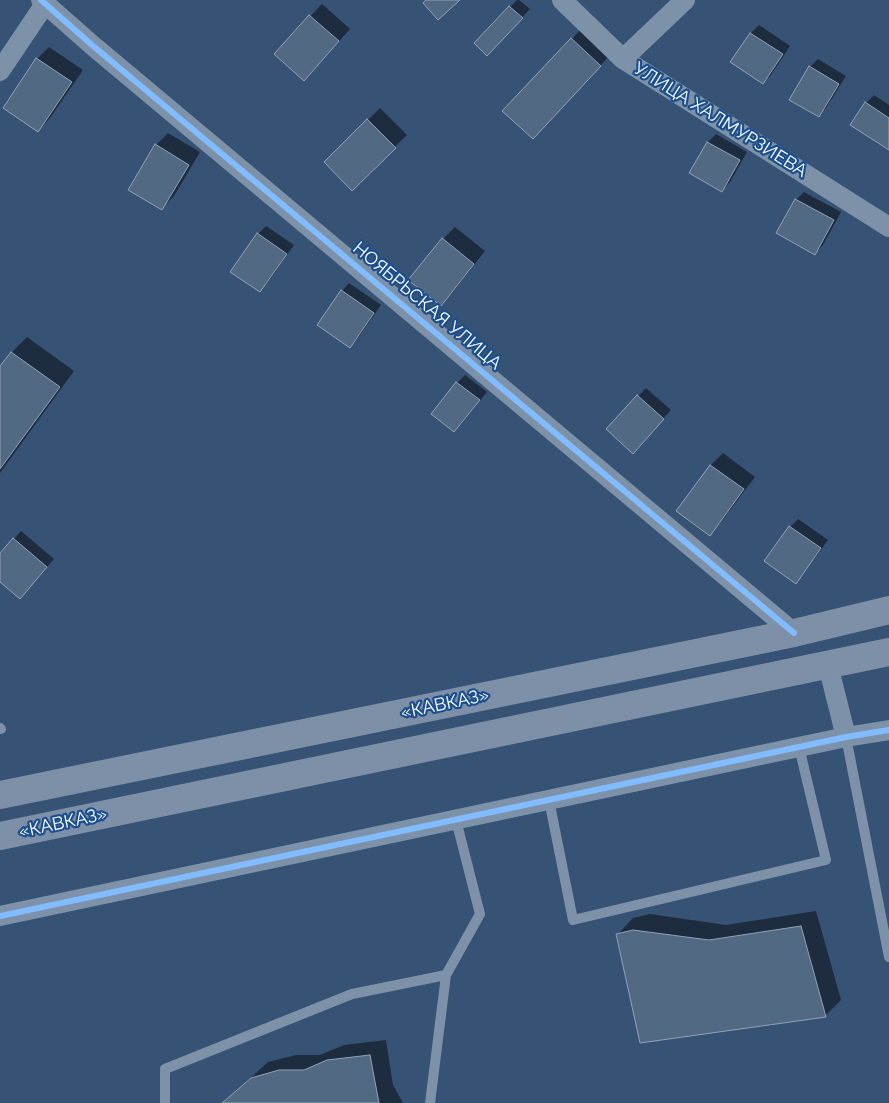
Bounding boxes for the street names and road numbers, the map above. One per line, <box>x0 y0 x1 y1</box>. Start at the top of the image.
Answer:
street label: УЛИЦА ХАЛМУРЗИЕВА <box>629 58 811 182</box>
street label: НОЯБРЬСКАЯ УЛИЦА <box>348 238 506 374</box>
street label: «КАВКАЗ» <box>399 684 491 724</box>
street label: «КАВКАЗ» <box>17 803 109 843</box>

